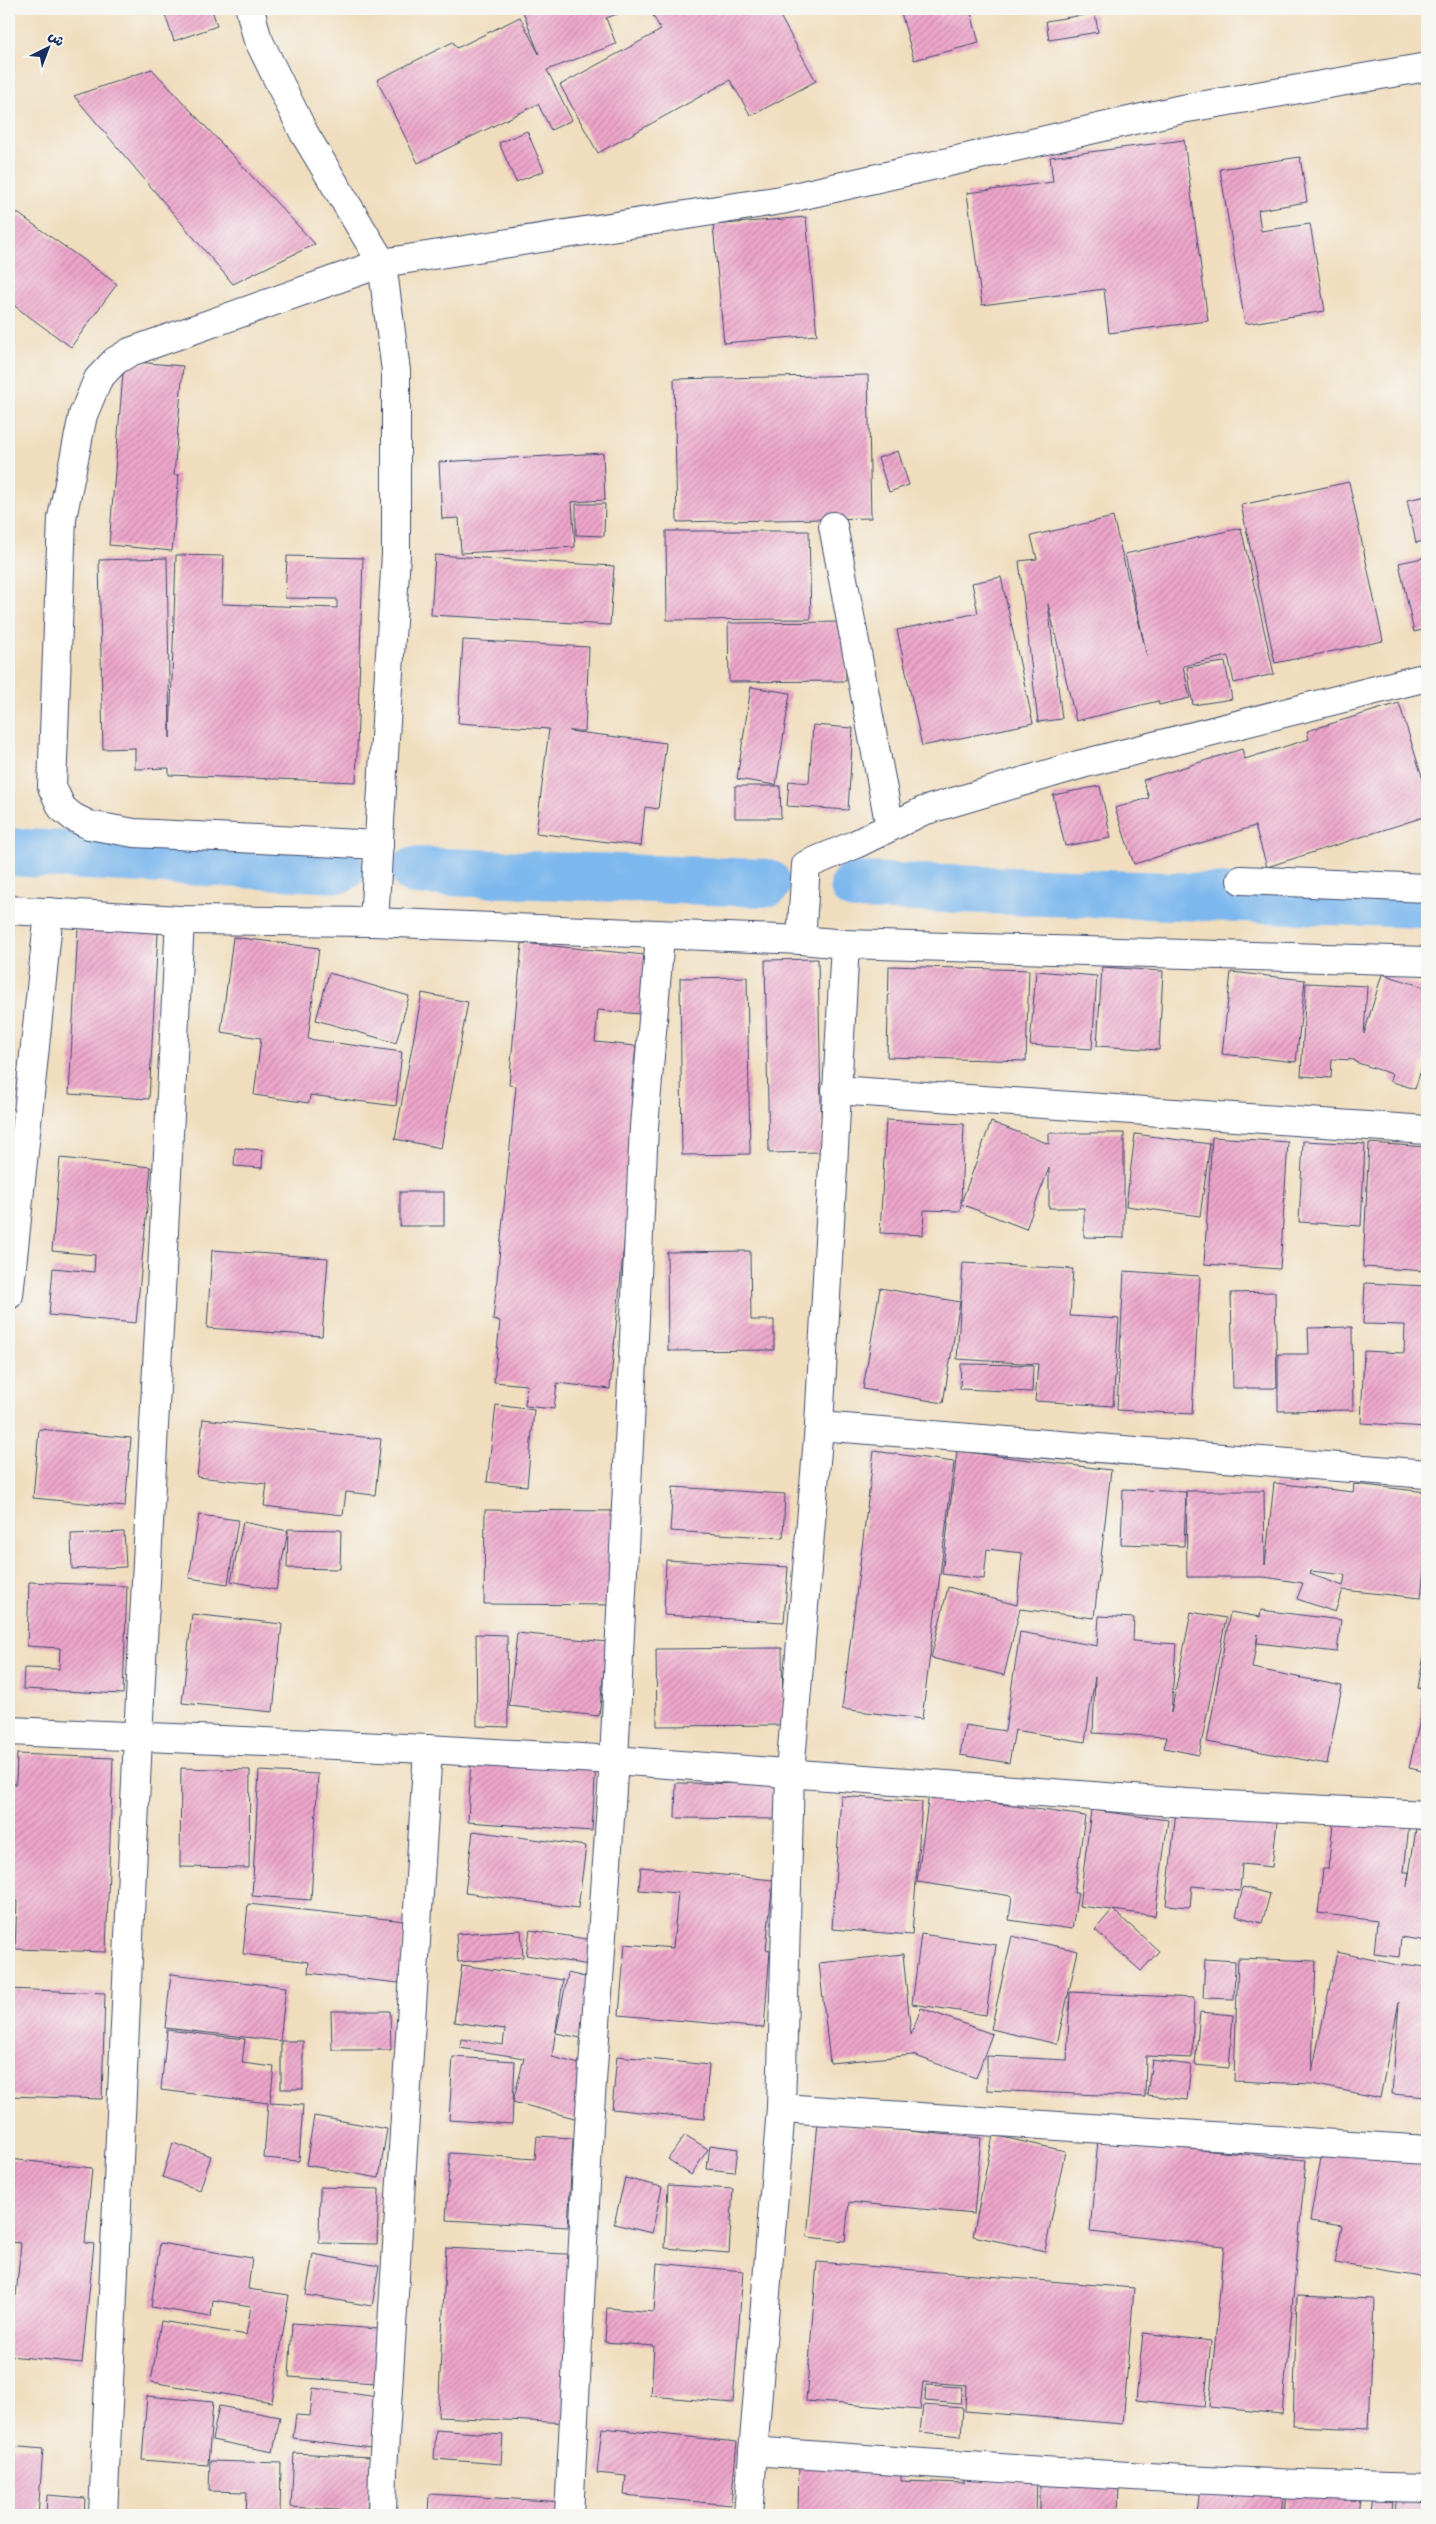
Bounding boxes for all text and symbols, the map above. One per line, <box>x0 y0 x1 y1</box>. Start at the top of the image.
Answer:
north arrow <box>22 22 72 72</box>
text: ش <box>44 27 68 51</box>

